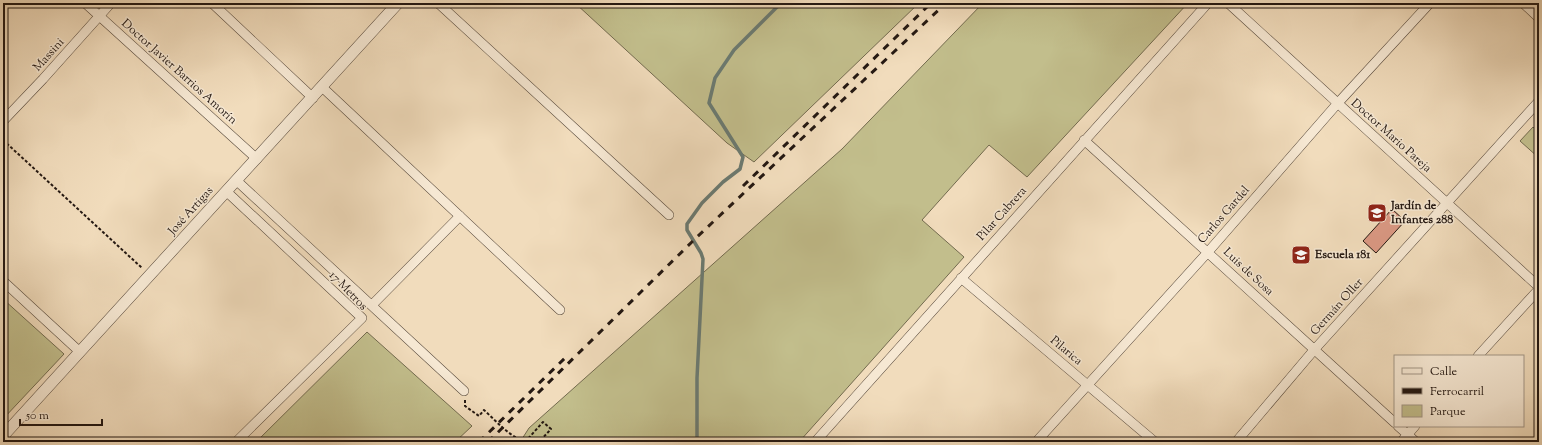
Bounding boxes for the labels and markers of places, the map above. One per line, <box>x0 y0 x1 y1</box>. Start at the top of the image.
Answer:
place label: Jardín de Infantes 288 <box>1390 197 1453 229</box>
school or university icon: Jardín de Infantes 288 <box>1366 202 1388 224</box>
school or university icon: Escuela 181 <box>1290 244 1312 266</box>
place label: Escuela 181 <box>1314 246 1371 264</box>

